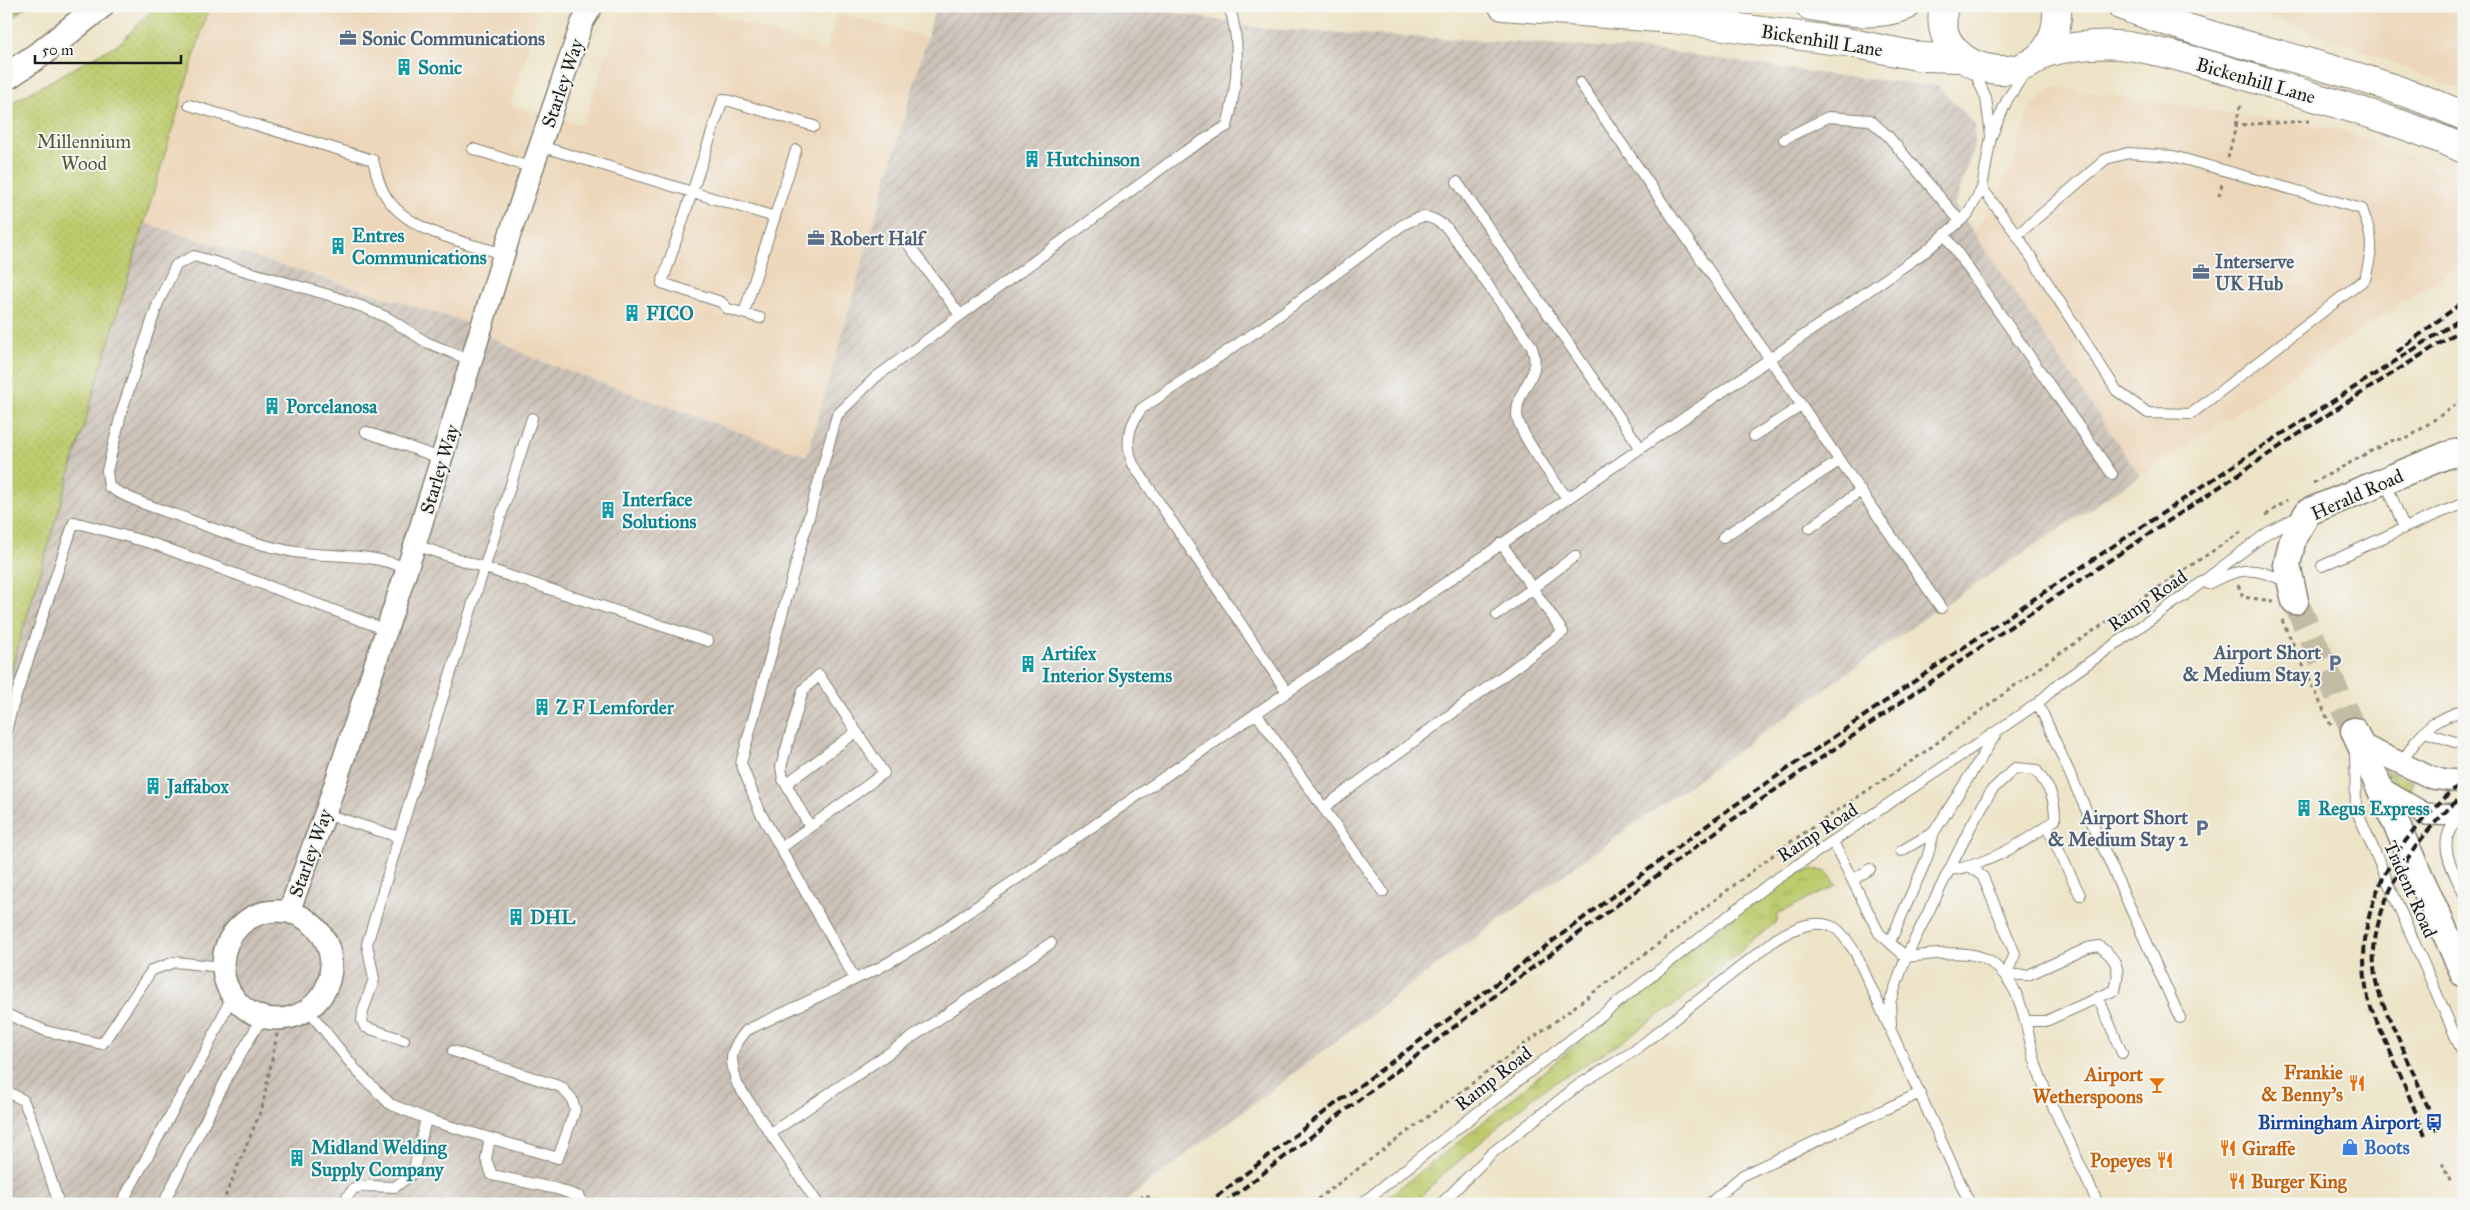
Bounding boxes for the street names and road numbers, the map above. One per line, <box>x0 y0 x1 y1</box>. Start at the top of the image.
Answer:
street label: Bickenhill Lane <box>1759 20 1885 61</box>
street label: Starley Way <box>537 35 589 131</box>
street label: Bickenhill Lane <box>2194 52 2318 108</box>
street label: Starley Way <box>415 421 464 517</box>
street label: Herald Road <box>2308 464 2407 525</box>
street label: Ramp Road <box>2103 564 2192 636</box>
street label: Ramp Road <box>1773 798 1862 867</box>
street label: Starley Way <box>284 805 337 901</box>
street label: Trident Road <box>2379 837 2442 942</box>
street label: Ramp Road <box>1450 1041 1537 1116</box>

